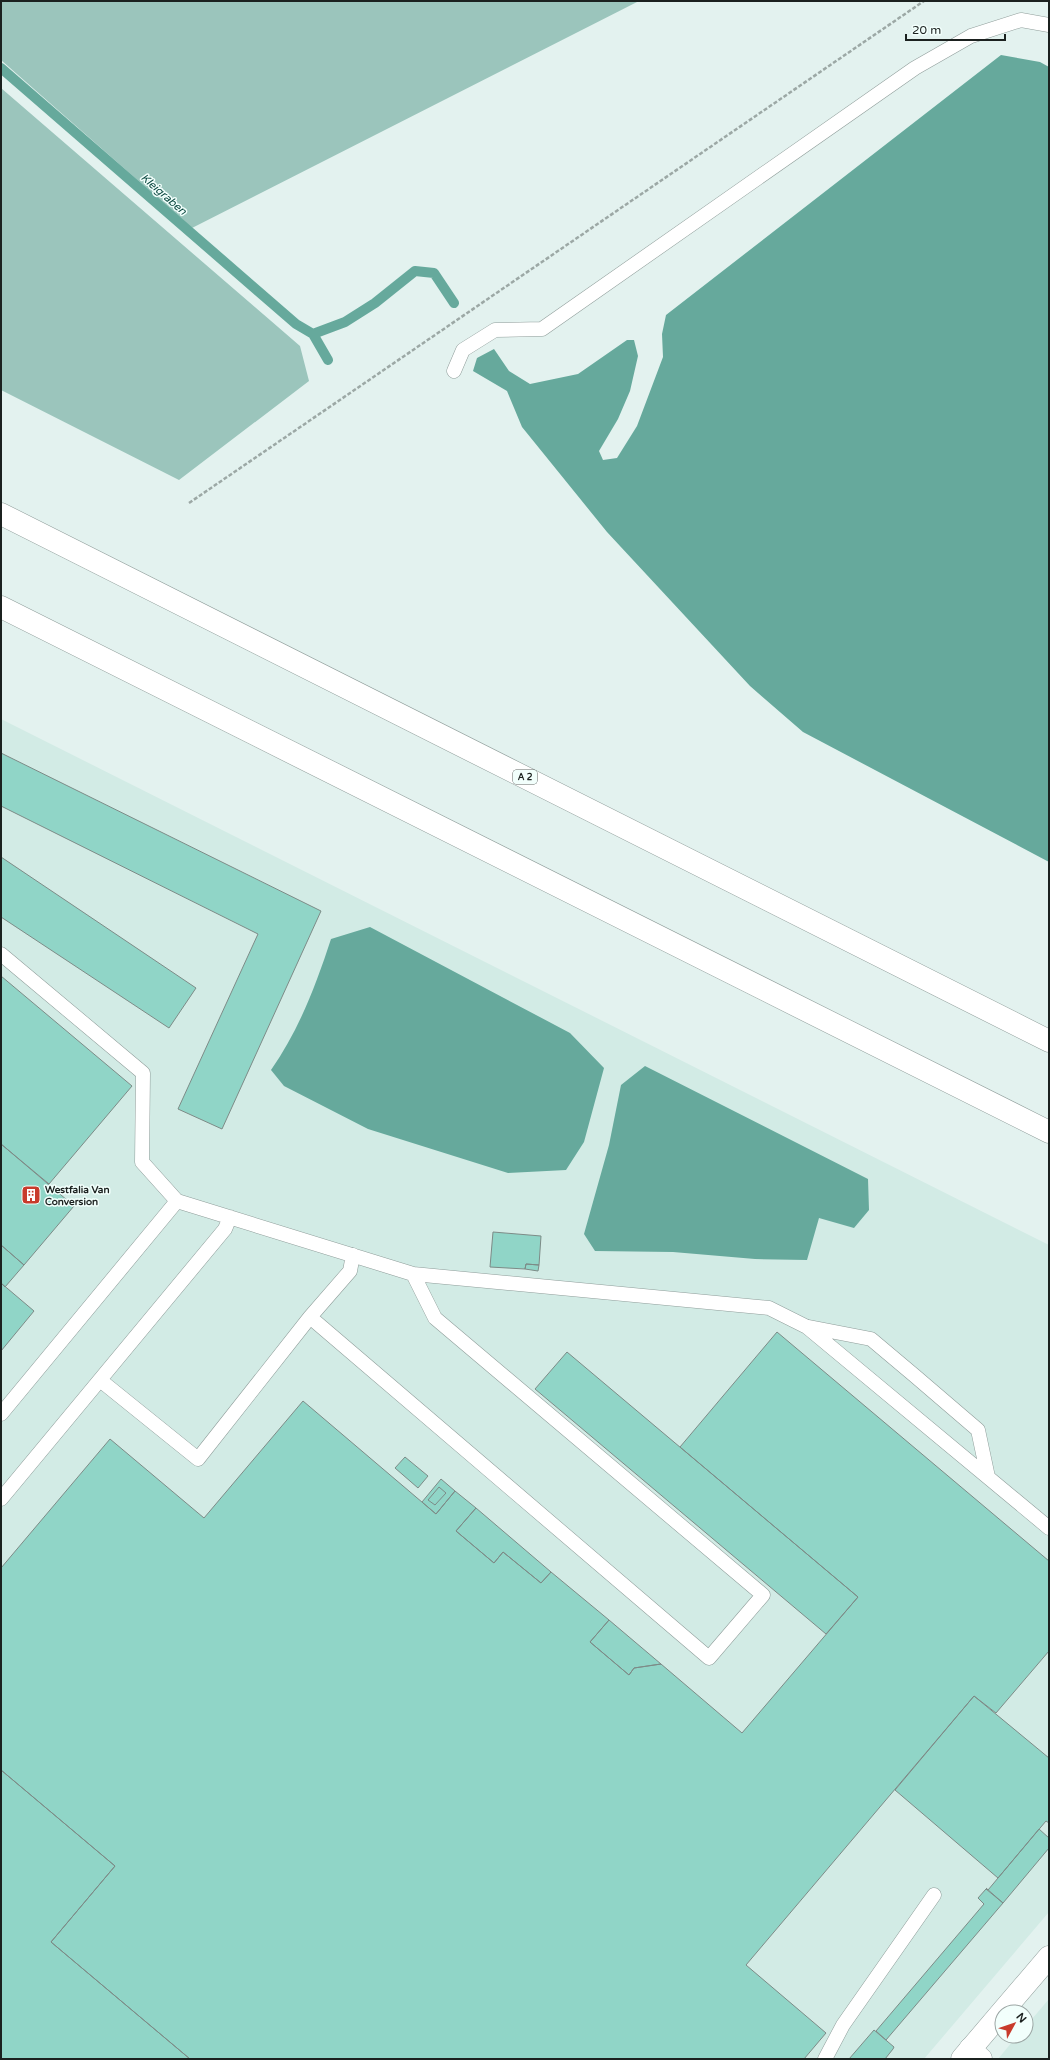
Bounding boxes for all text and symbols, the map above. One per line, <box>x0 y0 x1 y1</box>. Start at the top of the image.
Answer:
scale bar <box>906 16 1005 42</box>
text: 20 m <box>912 23 941 37</box>
water label: Kleigraben <box>138 171 189 218</box>
road number: A 2 <box>513 770 537 784</box>
building icon: Westfalia Van Conversion <box>20 1184 42 1206</box>
place label: Westfalia Van Conversion <box>45 1184 109 1208</box>
north arrow <box>994 2004 1034 2044</box>
text: N <box>1013 2010 1029 2025</box>

